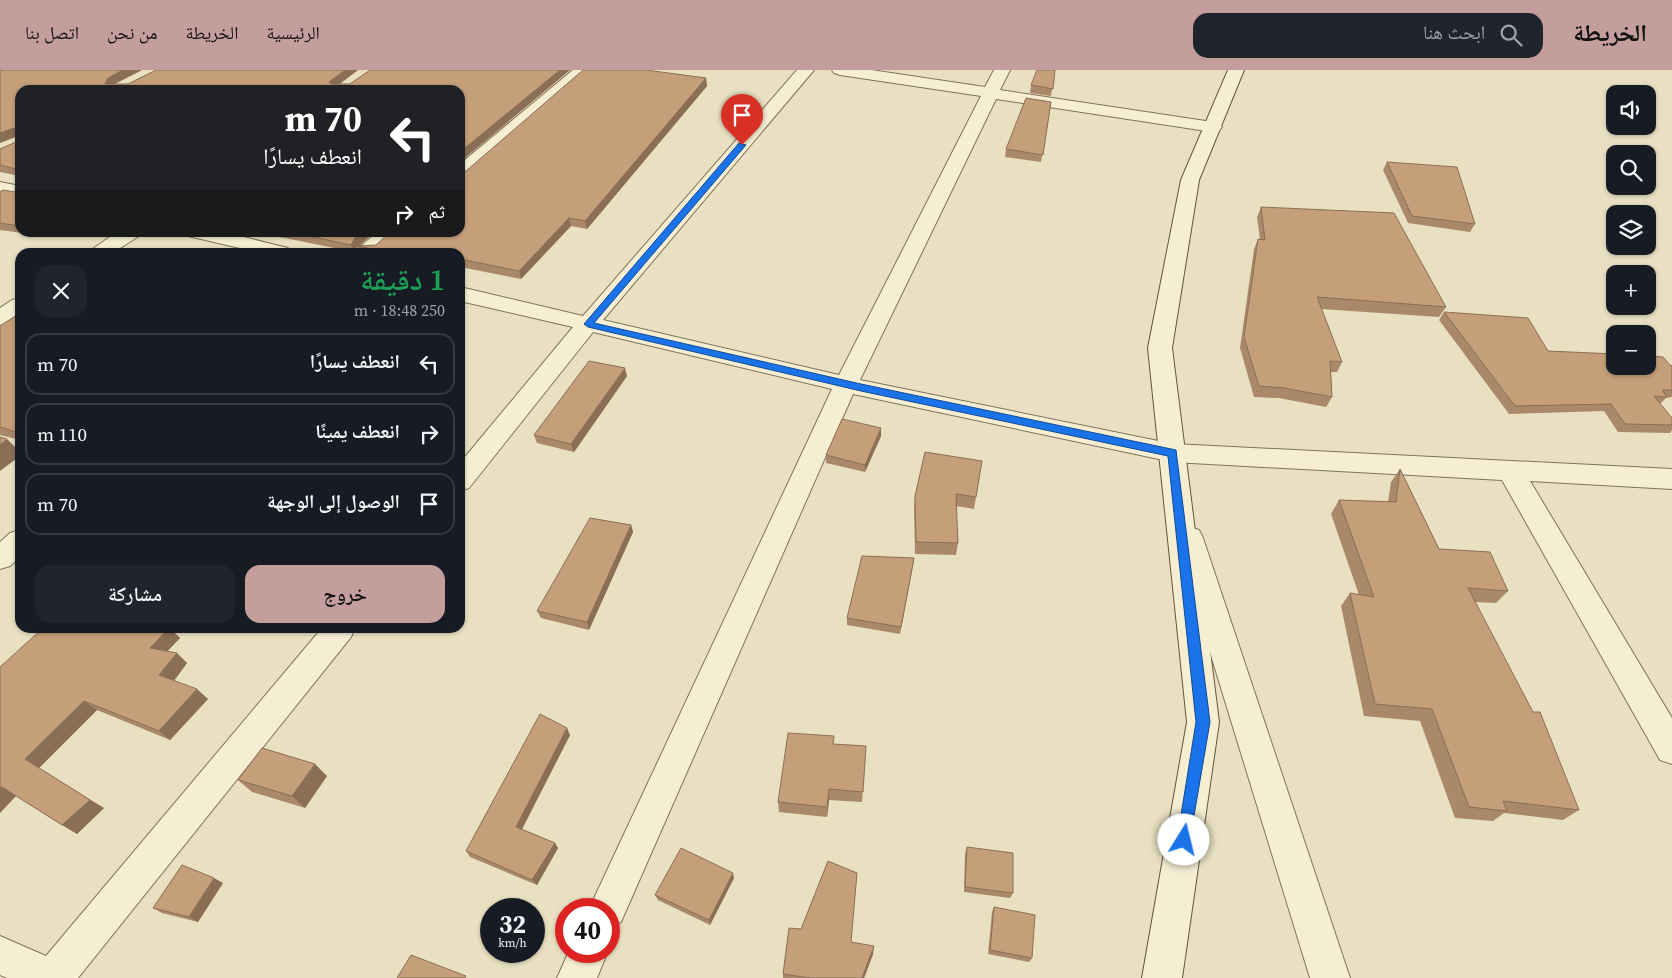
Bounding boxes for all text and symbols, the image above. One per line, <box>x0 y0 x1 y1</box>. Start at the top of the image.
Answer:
search box <box>1193 13 1543 58</box>
text: الخريطة <box>1573 16 1647 49</box>
text: ابحث هنا <box>1423 19 1485 45</box>
text: اتصل بنا <box>25 20 79 45</box>
text: من نحن <box>107 20 157 45</box>
text: الخريطة <box>185 20 238 45</box>
text: الرئيسية <box>266 20 320 45</box>
icon: search <box>1497 21 1525 49</box>
map controls <box>1606 85 1656 375</box>
button: sound <box>1606 85 1656 135</box>
pin <box>721 94 763 145</box>
text: 70 m <box>285 95 362 143</box>
icon: arrive <box>728 101 756 129</box>
icon: left <box>380 105 445 170</box>
text: انعطف يسارًا <box>263 141 362 171</box>
button: search <box>1606 145 1656 195</box>
text: ثم <box>428 198 445 224</box>
icon: right <box>390 200 418 228</box>
button: layers <box>1606 205 1656 255</box>
text: 1 دقيقة <box>360 259 445 300</box>
button: close <box>35 265 87 317</box>
button: + <box>1606 265 1656 315</box>
text: 250 m · 18:48 <box>354 299 445 321</box>
button: − <box>1606 325 1656 375</box>
text: انعطف يسارًا <box>310 348 400 374</box>
icon: left <box>415 350 443 378</box>
text: 70 m <box>37 351 78 377</box>
text: انعطف يمينًا <box>315 418 400 444</box>
icon: right <box>415 420 443 448</box>
text: 110 m <box>37 421 87 447</box>
text: الوصول إلى الوجهة <box>267 488 400 514</box>
icon: arrive <box>415 490 443 518</box>
text: 70 m <box>37 491 78 517</box>
button: مشاركة <box>35 565 235 623</box>
button: خروج <box>245 565 445 623</box>
position arrow <box>1157 813 1209 865</box>
speed limit sign: 40 <box>555 898 620 963</box>
text: 32 <box>499 907 526 941</box>
text: km/h <box>498 935 527 951</box>

